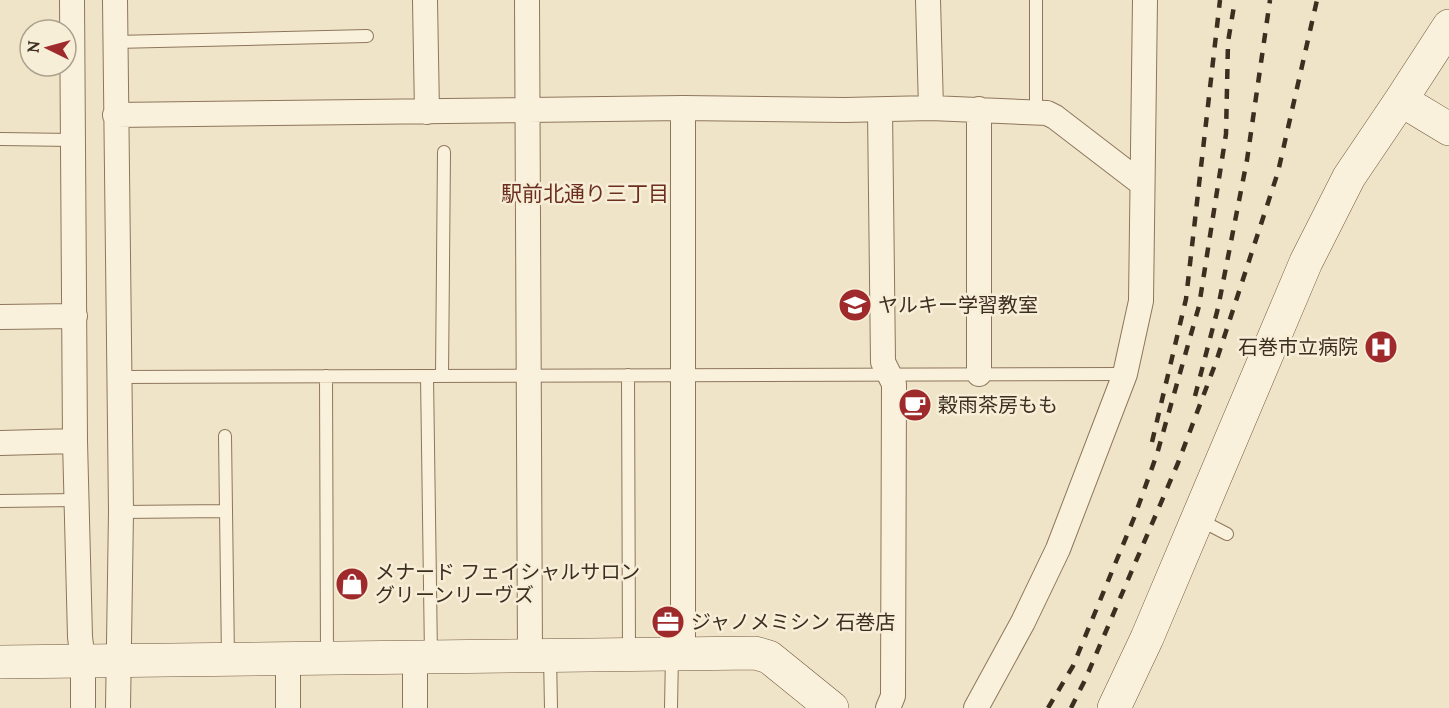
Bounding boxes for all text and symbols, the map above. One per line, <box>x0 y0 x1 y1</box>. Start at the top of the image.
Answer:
north arrow <box>18 18 78 78</box>
text: N <box>23 40 44 54</box>
district label: 駅前北通り三丁目 <box>501 180 669 207</box>
school or university icon: ヤルキー学習教室 <box>837 287 873 323</box>
place label: ヤルキー学習教室 <box>878 292 1038 317</box>
hospital icon: 石巻市立病院 <box>1363 329 1399 365</box>
place label: 石巻市立病院 <box>1238 334 1358 359</box>
cafe icon: 穀雨茶房もも <box>897 387 933 423</box>
place label: 穀雨茶房もも <box>938 392 1058 417</box>
place label: メナード フェイシャルサロン グリーンリーヴズ <box>375 559 640 607</box>
shop icon: メナード フェイシャルサロン グリーンリーヴズ <box>334 566 370 602</box>
office icon: ジャノメミシン 石巻店 <box>650 604 686 640</box>
place label: ジャノメミシン 石巻店 <box>691 609 895 634</box>

